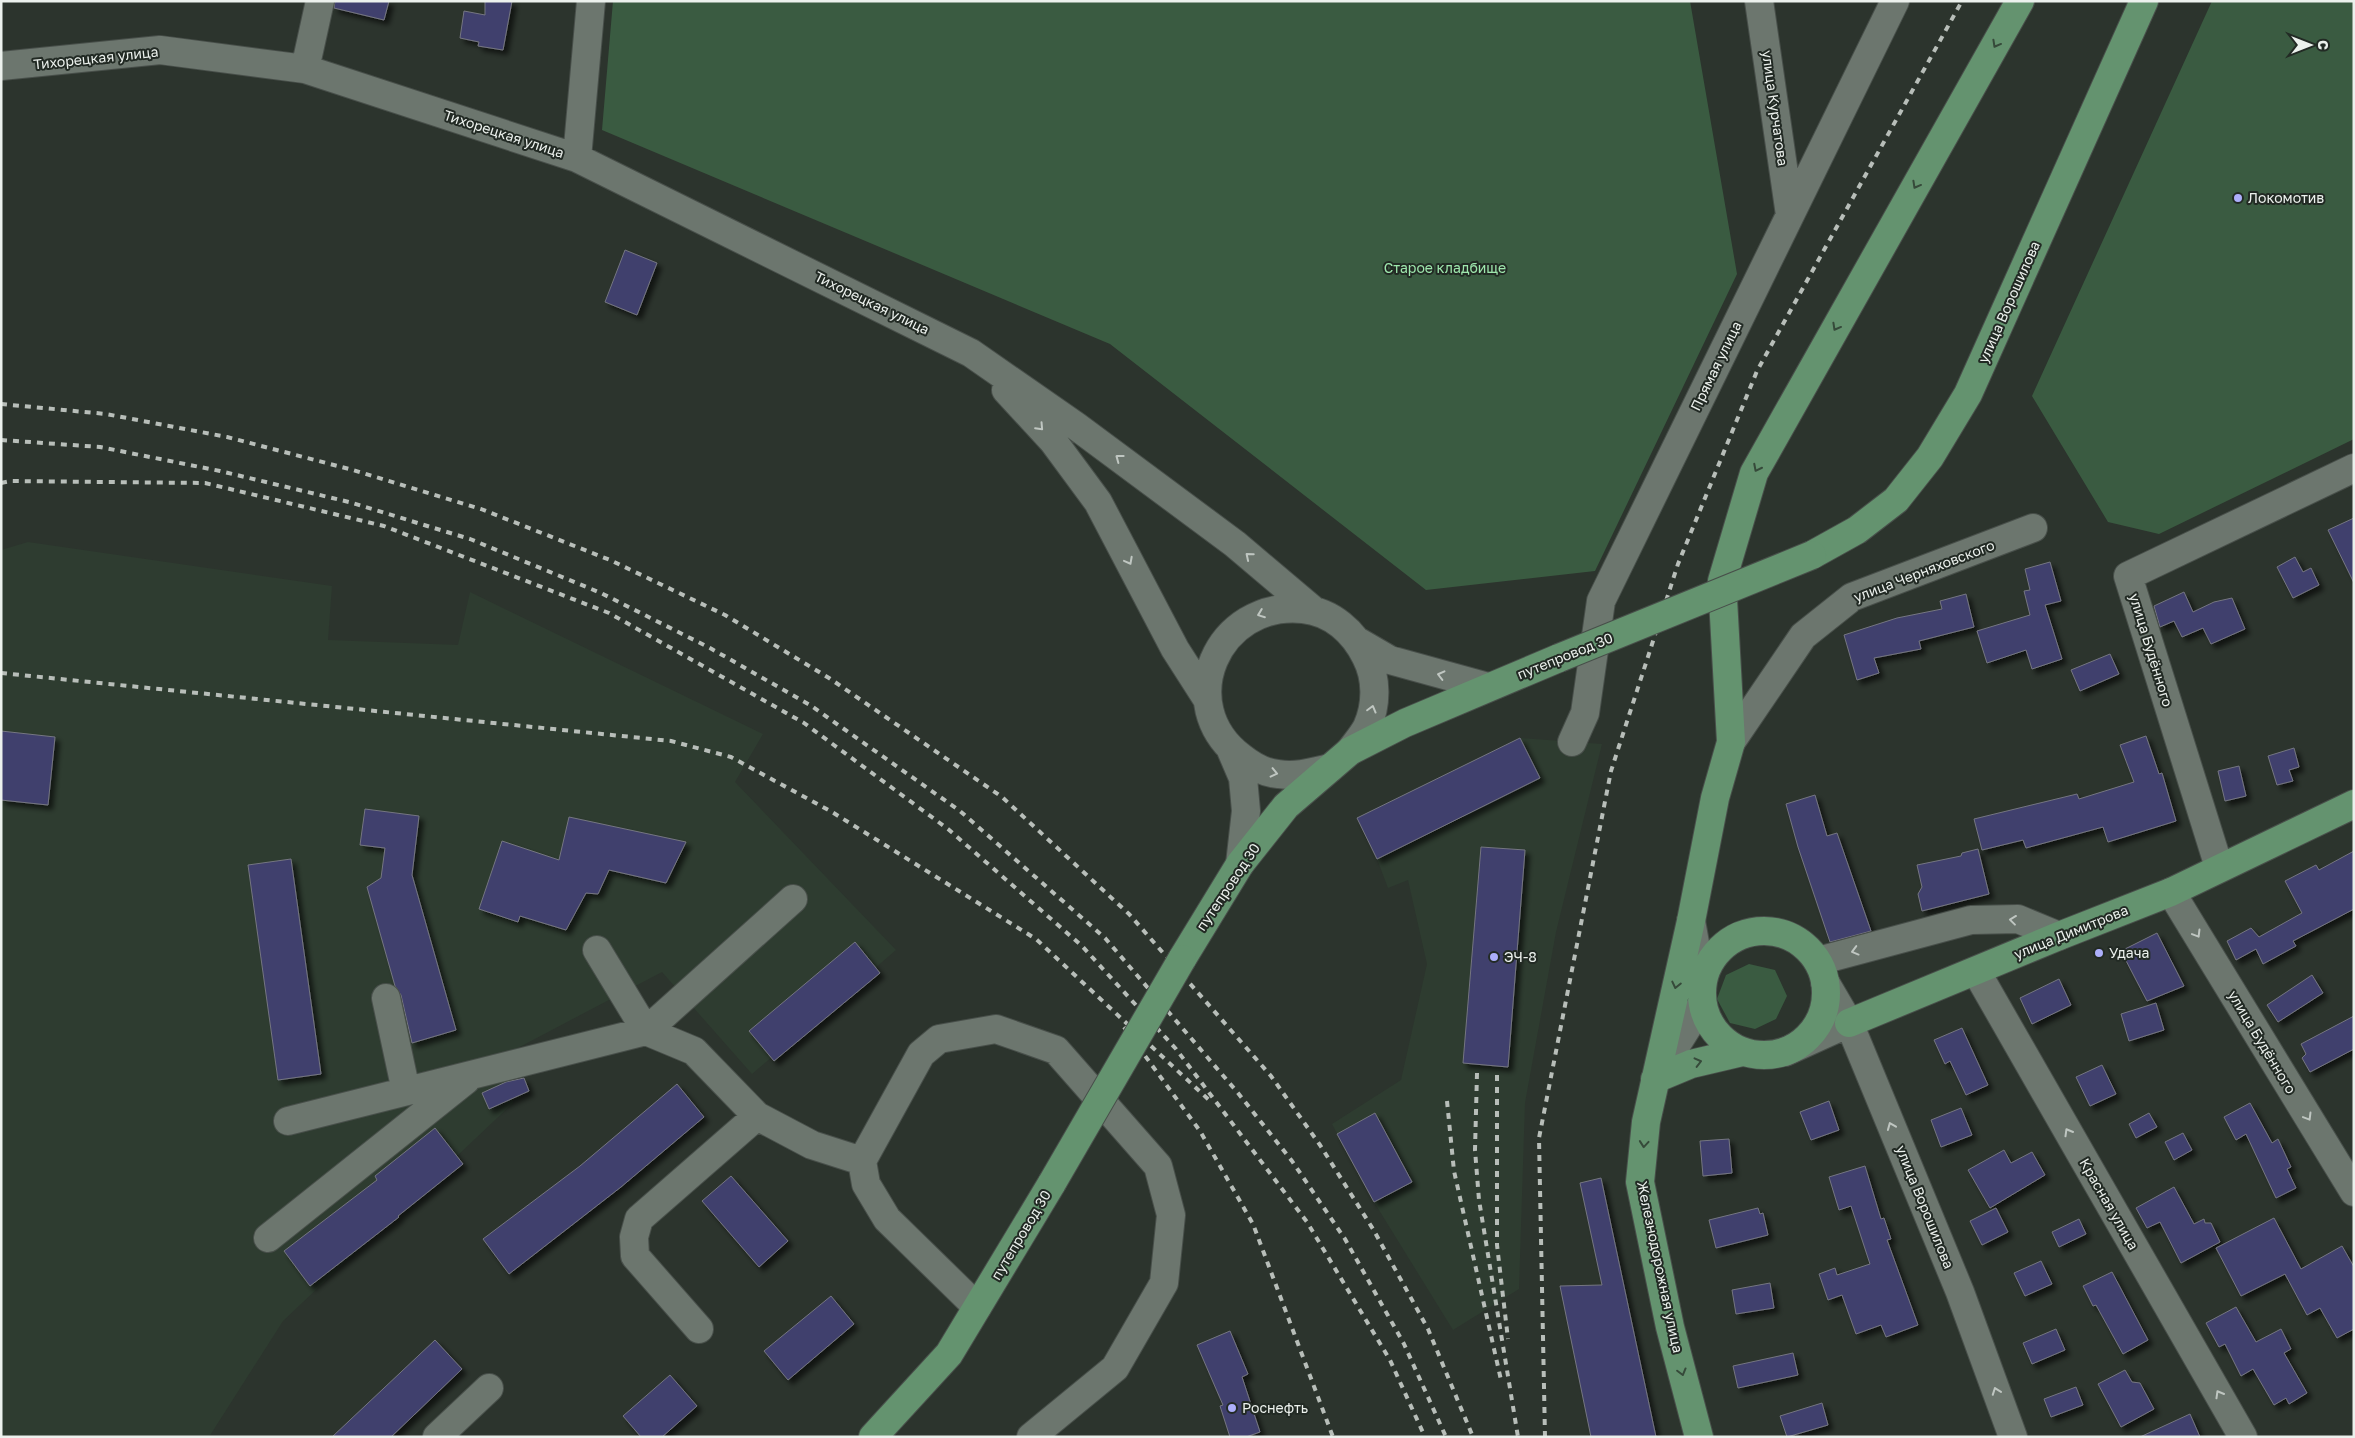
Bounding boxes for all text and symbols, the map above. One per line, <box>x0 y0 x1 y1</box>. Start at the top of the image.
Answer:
north arrow <box>2285 20 2335 70</box>
one-way arrow <box>1992 38 2002 47</box>
text: С <box>2315 40 2332 50</box>
street label: Тихорецкая улица <box>33 42 159 73</box>
street label: улица Курчатова <box>1759 49 1792 167</box>
street label: Тихорецкая улица <box>442 106 566 161</box>
one-way arrow <box>1912 180 1922 189</box>
place label: Локомотив <box>2248 189 2324 206</box>
marker: Локомотив <box>2232 192 2244 204</box>
street label: улица Ворошилова <box>1974 238 2043 365</box>
park label: Старое кладбище <box>1384 259 1506 276</box>
street label: Тихорецкая улица <box>812 267 932 338</box>
street label: Прямая улица <box>1687 318 1745 413</box>
one-way arrow <box>1832 321 1842 330</box>
one-way arrow <box>1034 421 1043 430</box>
one-way arrow <box>1116 455 1125 463</box>
one-way arrow <box>1753 463 1763 472</box>
street label: улица Черняховского <box>1851 536 1997 605</box>
one-way arrow <box>1246 553 1255 561</box>
one-way arrow <box>1123 556 1133 565</box>
street label: улица Будённого <box>2126 591 2177 709</box>
one-way arrow <box>1258 608 1266 618</box>
street label: путепровод 30 <box>1514 629 1615 682</box>
one-way arrow <box>1437 671 1445 681</box>
one-way arrow <box>1366 704 1377 713</box>
one-way arrow <box>1269 767 1278 777</box>
street label: путепровод 30 <box>1192 840 1263 934</box>
street label: улица Димитрова <box>2011 901 2130 962</box>
one-way arrow <box>2009 915 2017 926</box>
one-way arrow <box>2190 928 2200 937</box>
place label: Удача <box>2109 944 2149 961</box>
one-way arrow <box>1851 946 1859 956</box>
marker: Удача <box>2093 947 2105 959</box>
place label: ЭЧ-8 <box>1504 948 1537 965</box>
marker: ЭЧ-8 <box>1488 951 1500 963</box>
one-way arrow <box>1671 981 1682 990</box>
street label: улица Будённого <box>2225 987 2300 1097</box>
one-way arrow <box>1693 1057 1702 1068</box>
one-way arrow <box>2302 1112 2312 1121</box>
one-way arrow <box>1887 1122 1898 1131</box>
one-way arrow <box>2065 1129 2075 1138</box>
one-way arrow <box>1639 1141 1650 1149</box>
street label: улица Ворошилова <box>1893 1143 1958 1271</box>
street label: Красная улица <box>2076 1155 2143 1253</box>
street label: Железнодорожная улица <box>1634 1179 1687 1354</box>
street label: путепровод 30 <box>987 1187 1054 1283</box>
one-way arrow <box>1676 1368 1687 1376</box>
one-way arrow <box>1992 1387 2002 1396</box>
one-way arrow <box>2215 1391 2225 1400</box>
place label: Роснефть <box>1242 1399 1308 1416</box>
marker: Роснефть <box>1226 1402 1238 1414</box>

